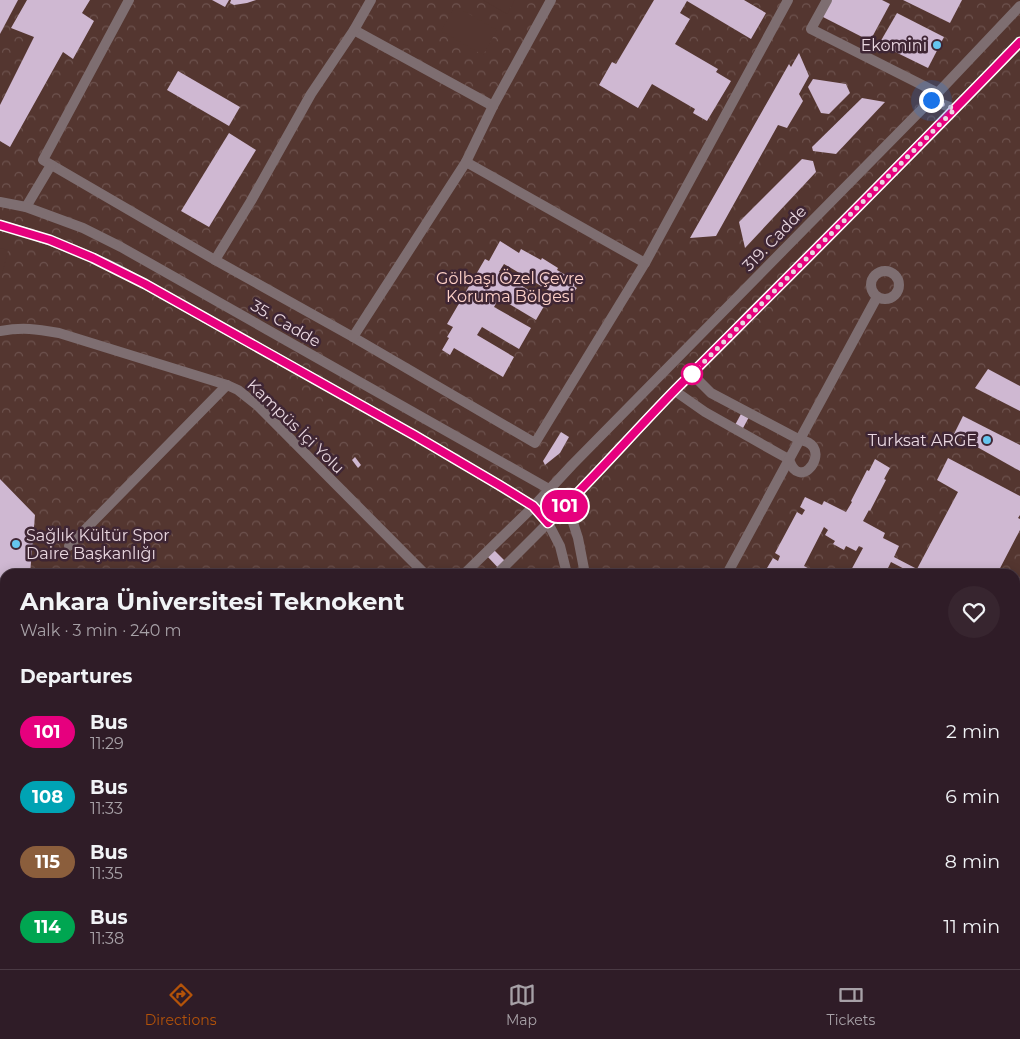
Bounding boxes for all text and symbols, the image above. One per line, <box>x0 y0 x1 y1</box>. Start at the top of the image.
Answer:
place label: Ekomini <box>861 36 927 55</box>
marker: Ekomini <box>931 39 943 51</box>
your location <box>919 88 944 113</box>
street label: 319. Cadde <box>738 202 810 275</box>
park label: Gölbaşı Özel Çevre Koruma Bölgesi <box>436 268 584 306</box>
street label: 35. Cadde <box>247 296 324 351</box>
unlabelled marker <box>681 363 703 385</box>
street label: Kampüs İçi Yolu <box>243 375 348 478</box>
place label: Turksat ARGE <box>868 431 977 450</box>
marker: Turksat ARGE <box>981 434 993 446</box>
line badge: 101 <box>536 490 594 522</box>
text: 101 <box>552 495 578 517</box>
place label: Sağlık Kültür Spor Daire Başkanlığı <box>26 526 170 563</box>
marker: Sağlık Kültür Spor Daire Başkanlığı <box>10 538 22 550</box>
button: heart <box>948 586 1000 638</box>
text: Ankara Üniversitesi Teknokent <box>20 587 404 616</box>
text: Walk · 3 min · 240 m <box>20 621 181 640</box>
text: Departures <box>20 665 132 688</box>
text: Bus <box>90 711 128 734</box>
text: 2 min <box>946 720 1000 743</box>
text: 101 <box>34 721 61 743</box>
text: 11:29 <box>90 734 124 753</box>
text: Bus <box>90 776 128 799</box>
text: 6 min <box>945 785 1000 808</box>
text: 108 <box>32 786 63 808</box>
text: 11:33 <box>90 799 123 818</box>
text: Bus <box>90 841 128 864</box>
text: 8 min <box>945 850 1000 873</box>
text: 115 <box>35 851 60 873</box>
text: 11:35 <box>90 864 123 883</box>
text: Bus <box>90 906 128 929</box>
text: 11 min <box>943 915 1000 938</box>
text: 114 <box>34 916 61 938</box>
text: 11:38 <box>90 929 124 948</box>
tab: Directions <box>145 981 216 1029</box>
tab: Map <box>506 981 537 1029</box>
tab: Tickets <box>827 981 875 1029</box>

